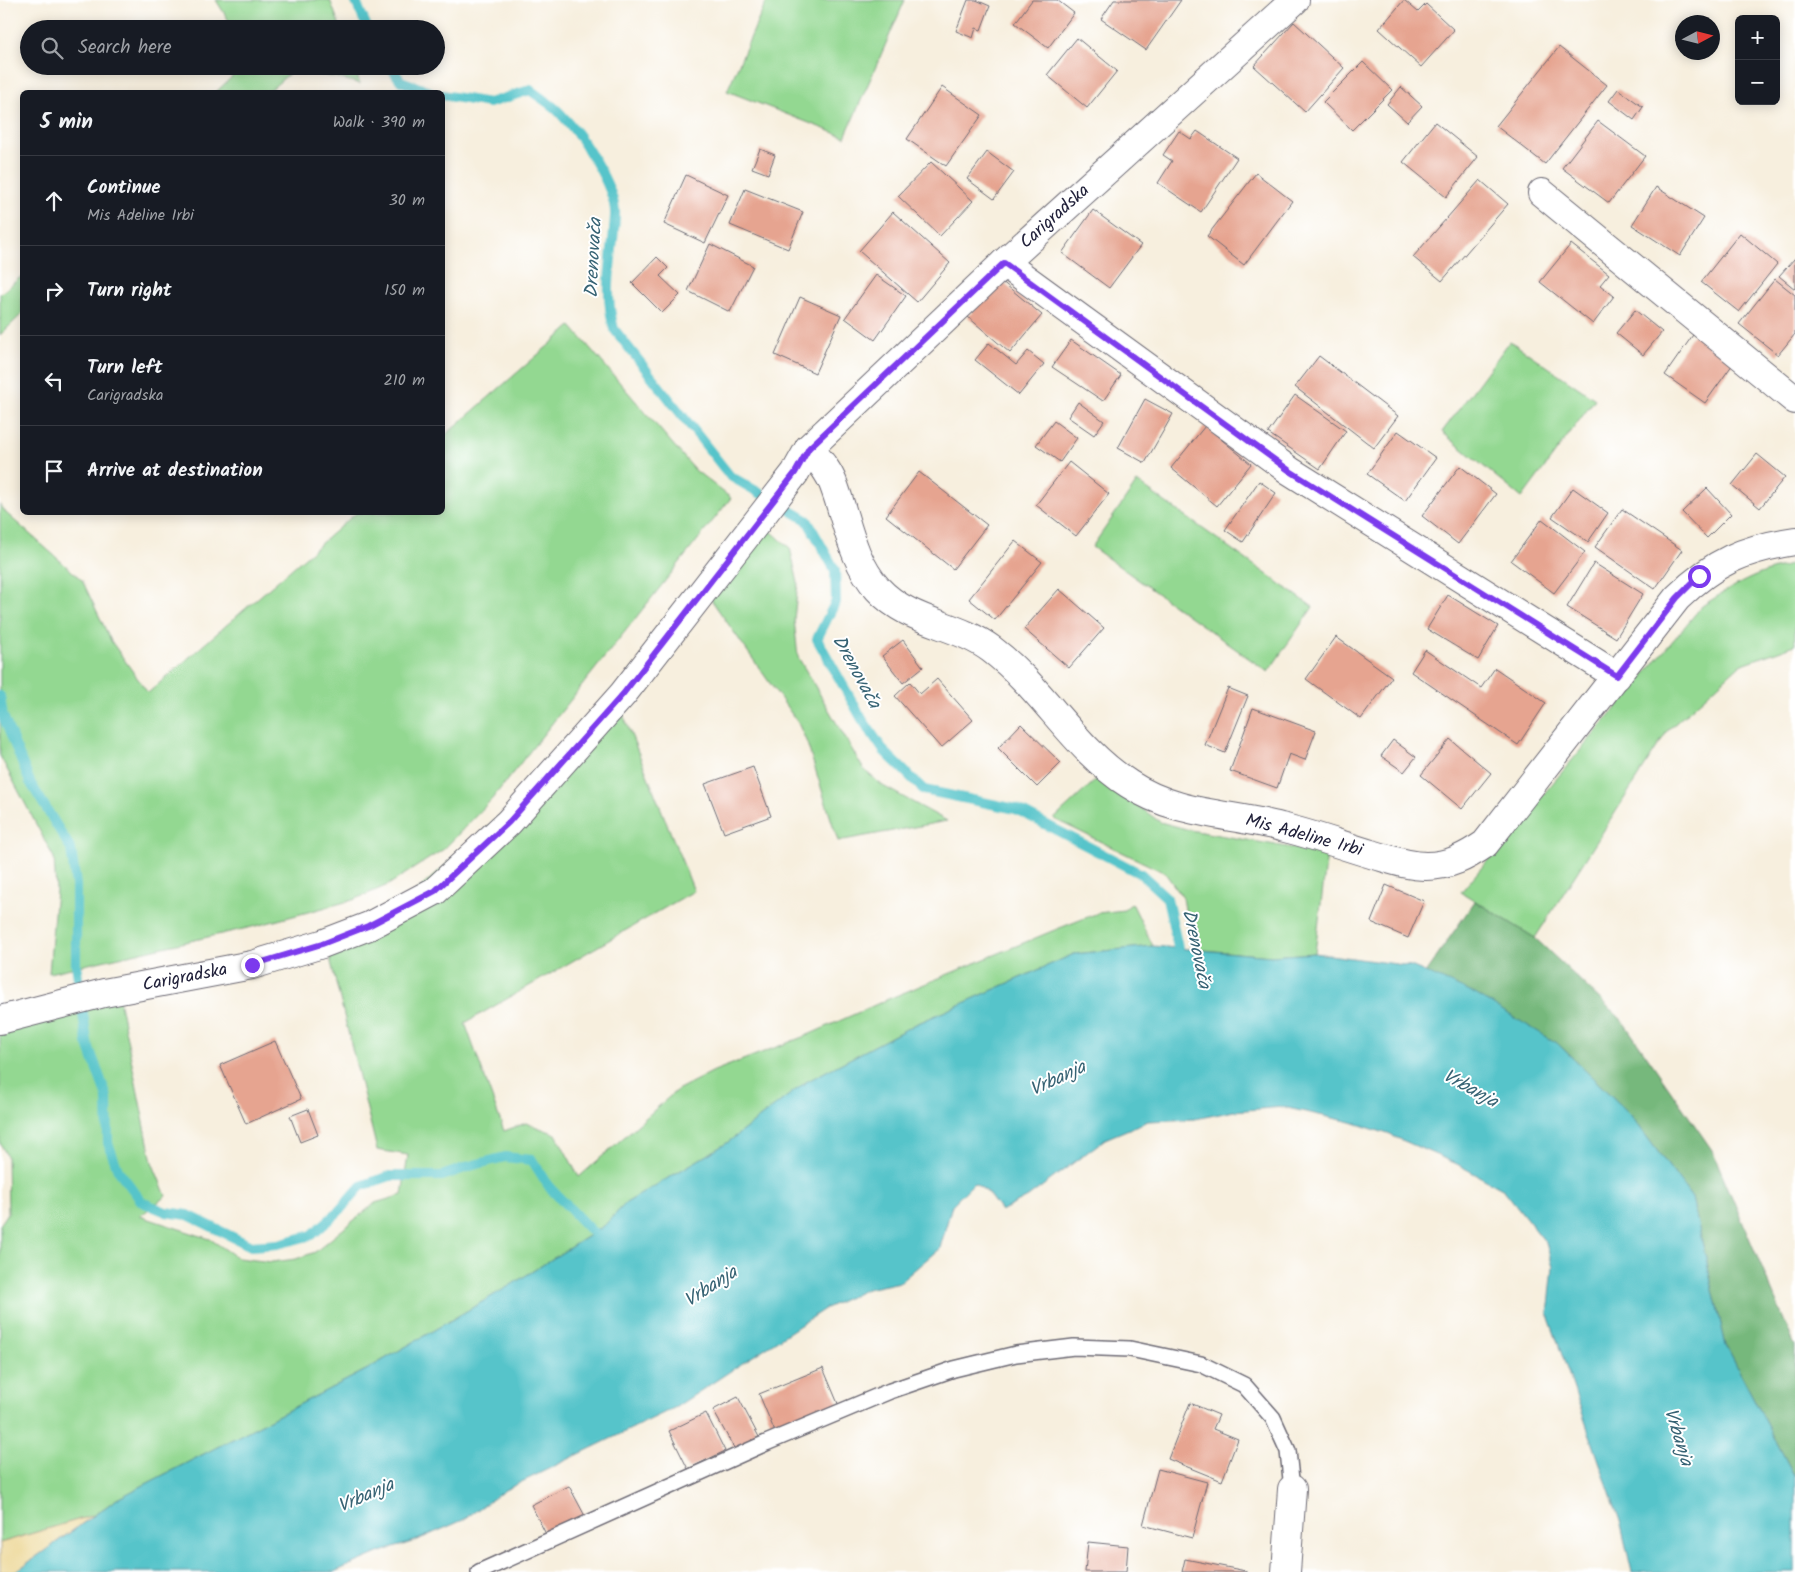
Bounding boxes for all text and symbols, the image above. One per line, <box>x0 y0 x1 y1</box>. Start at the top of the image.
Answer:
north arrow <box>1675 15 1720 60</box>
map controls <box>1735 15 1780 105</box>
button: + <box>1735 15 1780 60</box>
search box <box>20 20 445 75</box>
text: Search here <box>78 33 172 63</box>
icon: search <box>38 34 66 62</box>
button: − <box>1735 60 1780 105</box>
text: 5 min <box>40 106 93 139</box>
text: Walk · 390 m <box>333 110 425 135</box>
text: Continue <box>87 173 160 203</box>
street label: Carigradska <box>1013 177 1097 257</box>
icon: ahead <box>40 187 68 215</box>
text: 30 m <box>389 188 425 213</box>
text: Mis Adeline Irbi <box>87 203 194 228</box>
water label: Drenovača <box>577 216 611 299</box>
text: Turn right <box>87 276 172 306</box>
icon: right <box>40 277 68 305</box>
text: 150 m <box>384 278 425 303</box>
text: Turn left <box>87 353 162 383</box>
icon: left <box>40 367 68 395</box>
text: 210 m <box>384 368 425 393</box>
text: Carigradska <box>87 383 163 408</box>
text: Arrive at destination <box>87 456 263 486</box>
icon: arrive <box>40 457 68 485</box>
route start <box>1688 565 1711 588</box>
water label: Drenovača <box>823 630 889 715</box>
street label: Mis Adeline Irbi <box>1242 806 1367 866</box>
water label: Drenovača <box>1173 907 1219 992</box>
route end <box>241 954 264 977</box>
street label: Carigradska <box>140 956 230 1000</box>
water label: Vrbanja <box>1025 1052 1092 1105</box>
water label: Vrbanja <box>1437 1062 1504 1117</box>
water label: Vrbanja <box>678 1258 745 1316</box>
water label: Vrbanja <box>1655 1404 1701 1471</box>
water label: Vrbanja <box>333 1470 400 1522</box>

